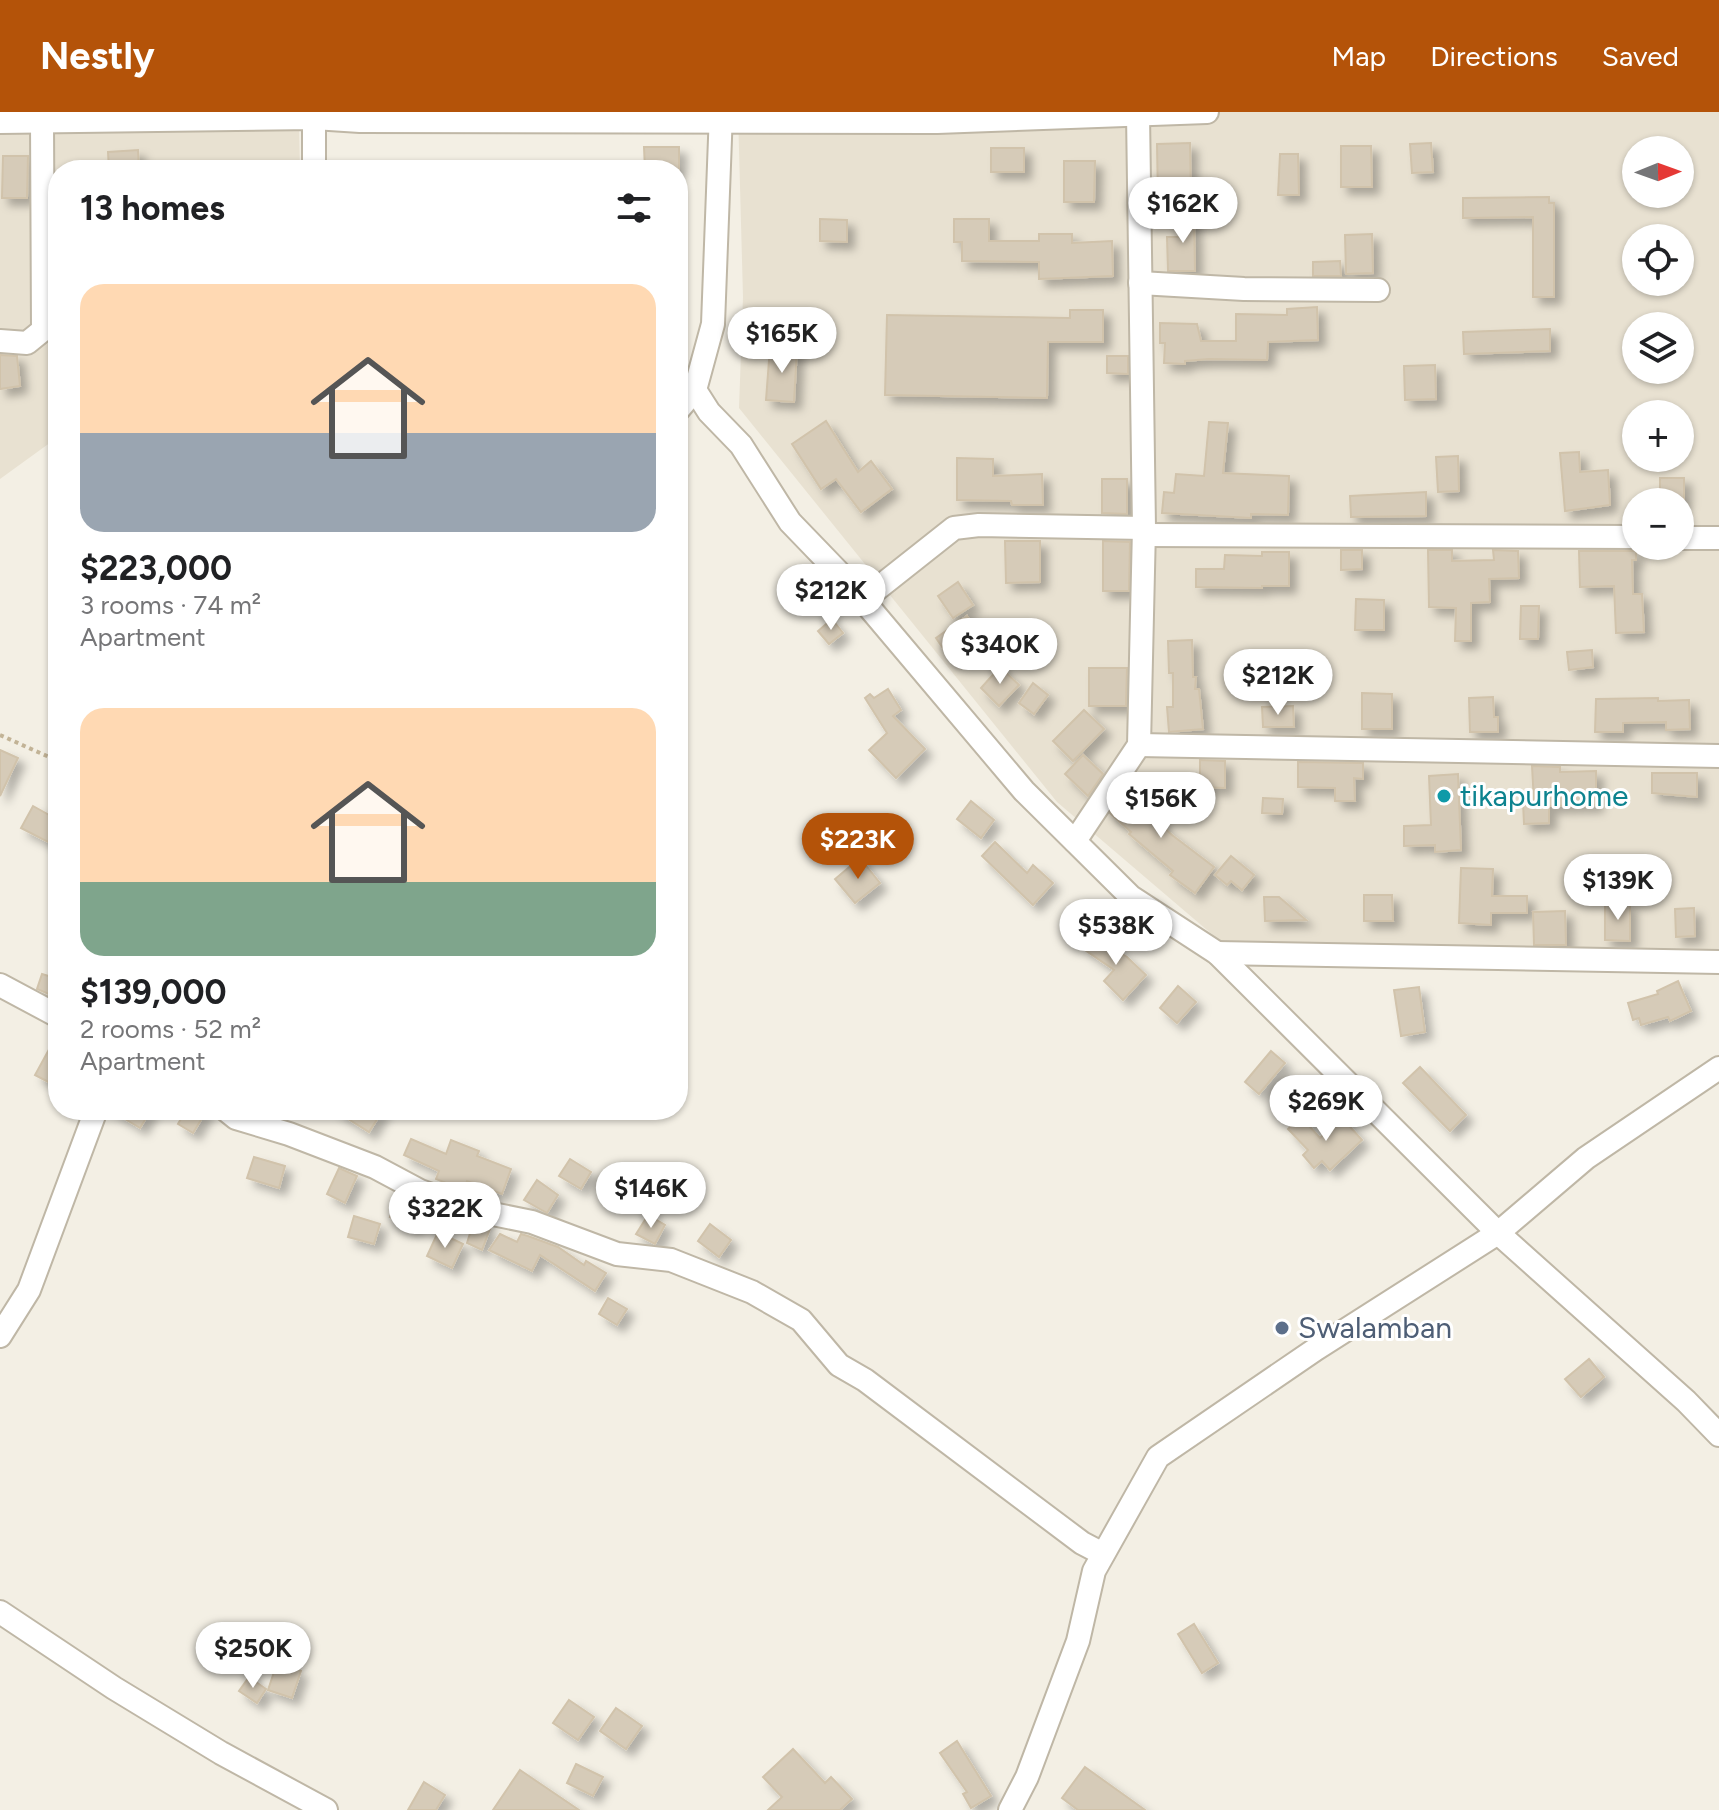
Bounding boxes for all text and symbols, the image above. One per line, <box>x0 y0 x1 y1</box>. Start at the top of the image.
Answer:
text: Nestly <box>40 33 155 79</box>
text: Map <box>1332 39 1386 73</box>
text: Directions <box>1430 39 1558 73</box>
text: Saved <box>1602 39 1679 73</box>
north arrow <box>1622 136 1694 208</box>
map controls <box>1622 136 1694 560</box>
pin: $162K <box>1127 177 1239 245</box>
icon: filters <box>612 186 656 230</box>
text: $162K <box>1147 187 1219 219</box>
text: 13 homes <box>80 188 225 229</box>
button: locate <box>1622 224 1694 296</box>
pin: $165K <box>726 307 838 375</box>
button: layers <box>1622 312 1694 384</box>
text: $165K <box>746 317 818 349</box>
icon: home <box>296 336 440 480</box>
button: + <box>1622 400 1694 472</box>
button: − <box>1622 488 1694 560</box>
text: $223,000 <box>80 548 232 589</box>
pin: $212K <box>775 564 887 632</box>
text: $212K <box>795 574 867 606</box>
text: 3 rooms · 74 m² <box>80 589 261 621</box>
pin: $340K <box>944 618 1056 686</box>
text: Apartment <box>80 621 206 653</box>
text: $340K <box>960 628 1040 660</box>
pin: $212K <box>1222 649 1334 717</box>
text: $212K <box>1242 659 1314 691</box>
icon: home <box>296 760 440 904</box>
pin: $156K <box>1105 772 1217 840</box>
place label: tikapurhome <box>1460 777 1629 814</box>
text: $156K <box>1125 782 1197 814</box>
marker: tikapurhome <box>1435 787 1453 805</box>
pin: $223K <box>802 813 914 881</box>
text: $223K <box>820 823 896 855</box>
pin: $139K <box>1562 854 1674 922</box>
text: $139K <box>1582 864 1654 896</box>
pin: $538K <box>1060 899 1172 967</box>
text: $538K <box>1077 909 1155 941</box>
text: $139,000 <box>80 972 227 1013</box>
text: 2 rooms · 52 m² <box>80 1013 261 1045</box>
text: Apartment <box>80 1045 206 1077</box>
pin: $269K <box>1270 1075 1382 1143</box>
text: $269K <box>1288 1085 1364 1117</box>
pin: $146K <box>595 1162 707 1230</box>
text: $146K <box>614 1172 688 1204</box>
pin: $322K <box>389 1182 501 1250</box>
text: $322K <box>407 1192 483 1224</box>
place label: Swalamban <box>1298 1309 1452 1346</box>
marker: Swalamban <box>1273 1319 1291 1337</box>
pin: $250K <box>197 1622 309 1690</box>
text: $250K <box>214 1632 292 1664</box>

